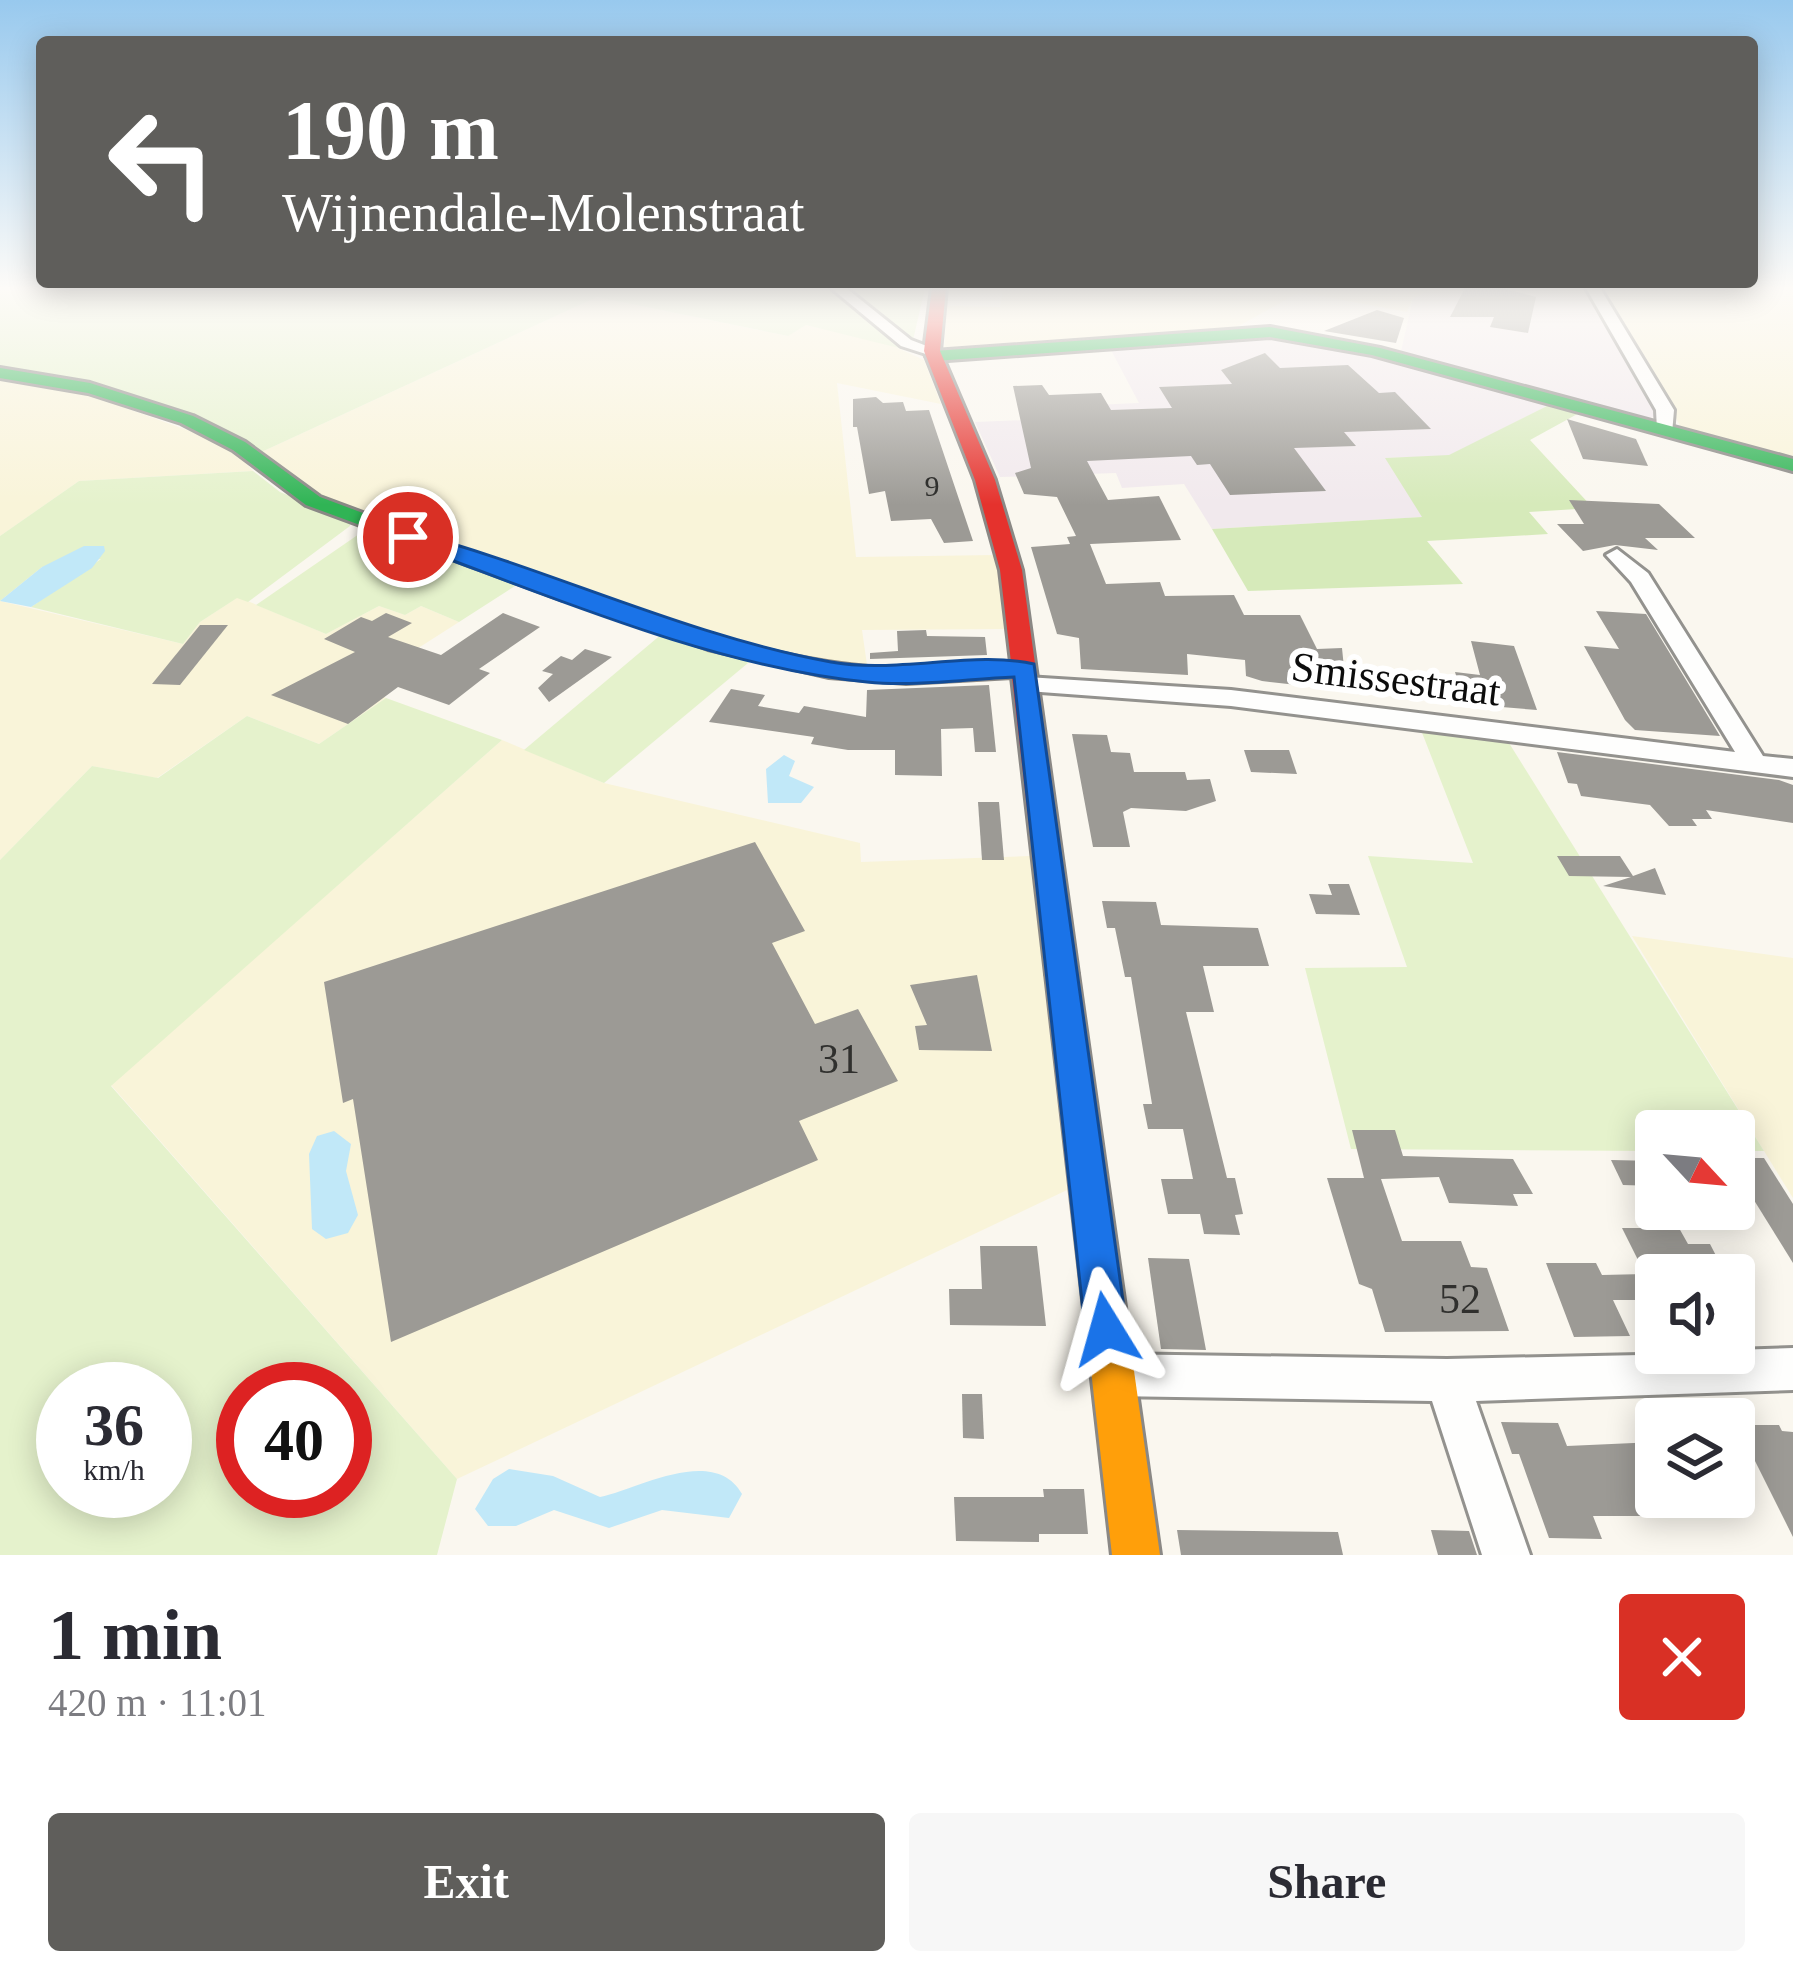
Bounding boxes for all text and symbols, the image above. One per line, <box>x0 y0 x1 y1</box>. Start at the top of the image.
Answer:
icon: left <box>84 84 240 240</box>
text: 190 m <box>282 84 499 177</box>
text: Wijnendale-Molenstraat <box>282 183 805 243</box>
house number: 9 <box>925 469 940 502</box>
pin <box>357 486 459 588</box>
icon: arrive <box>375 504 441 570</box>
street label: Smissestraat <box>1289 643 1503 715</box>
house number: 31 <box>818 1036 860 1082</box>
north arrow <box>1635 1110 1755 1230</box>
map controls <box>1635 1110 1755 1518</box>
button: sound <box>1635 1254 1755 1374</box>
position arrow <box>1043 1266 1169 1392</box>
house number: 52 <box>1439 1276 1481 1322</box>
speed limit sign: 40 <box>216 1362 372 1518</box>
text: 36 <box>84 1392 144 1458</box>
button: layers <box>1635 1398 1755 1518</box>
text: km/h <box>83 1453 145 1486</box>
button: close <box>1619 1594 1745 1720</box>
text: 1 min <box>48 1595 222 1675</box>
text: 420 m · 11:01 <box>48 1681 266 1724</box>
button: Exit <box>48 1813 885 1951</box>
button: Share <box>909 1813 1745 1951</box>

